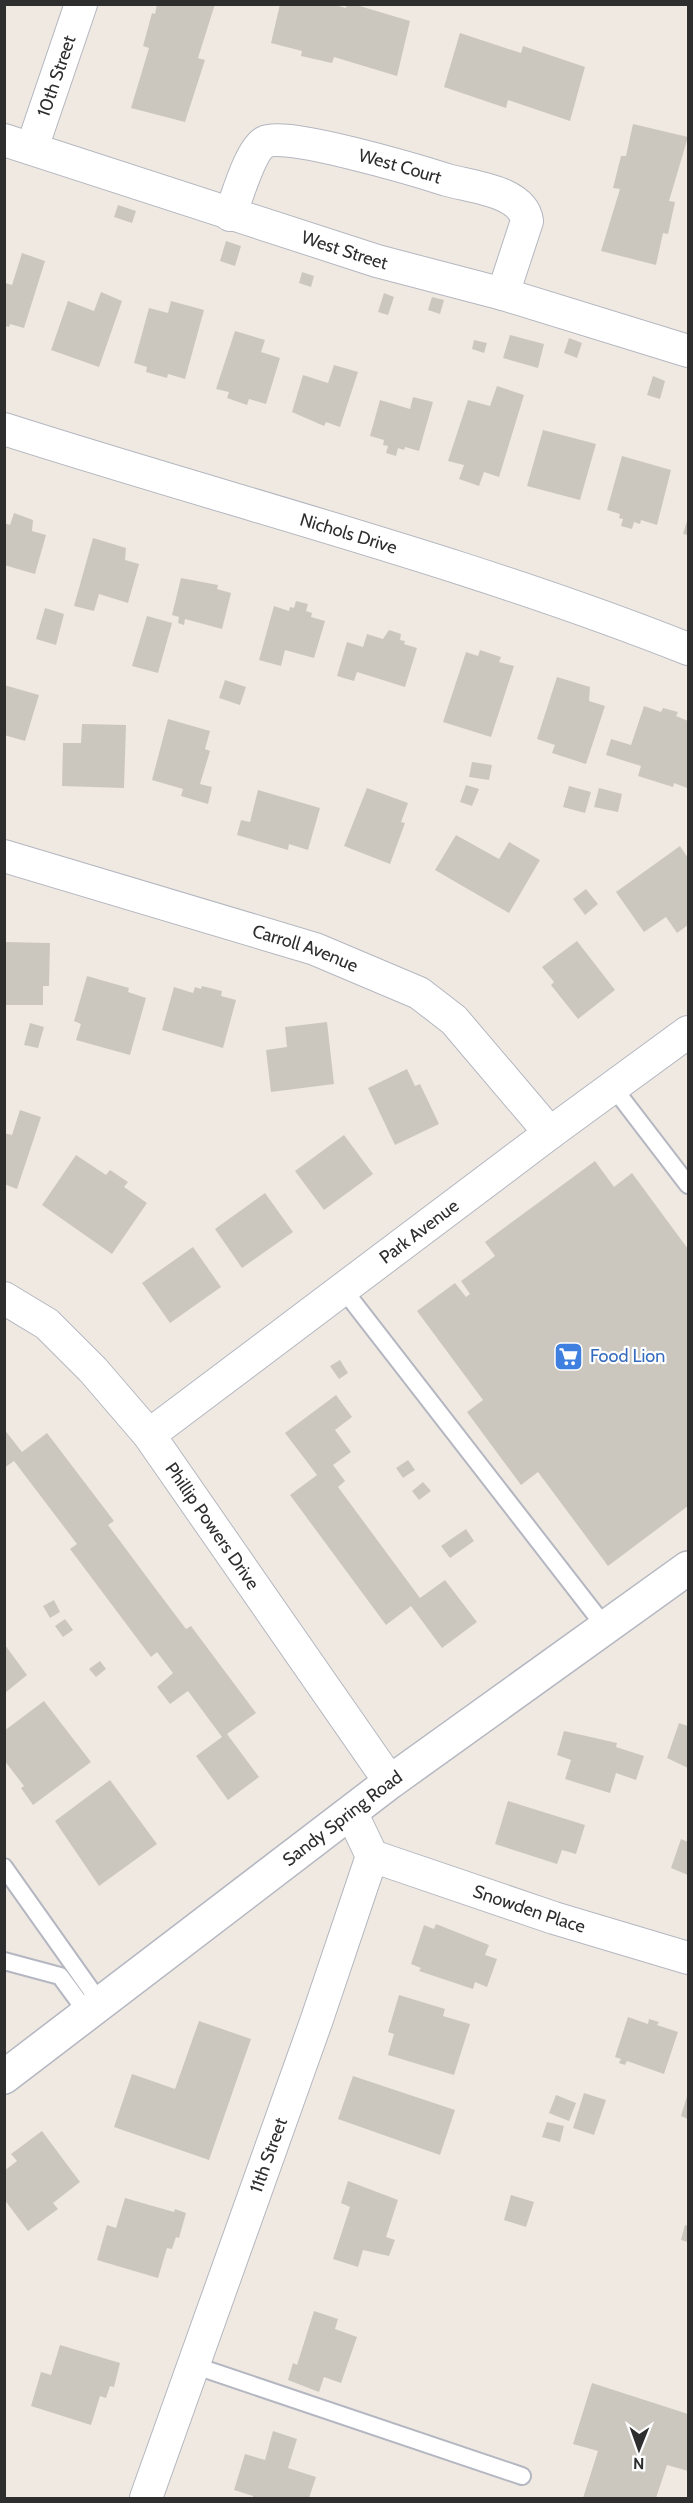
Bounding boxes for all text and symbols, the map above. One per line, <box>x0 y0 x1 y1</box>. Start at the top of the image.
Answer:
street label: 10th Street <box>32 32 81 120</box>
street label: West Court <box>356 144 444 189</box>
street label: West Street <box>299 226 390 274</box>
street label: Nichols Drive <box>297 508 400 559</box>
street label: Carroll Avenue <box>250 920 361 977</box>
street label: Park Avenue <box>375 1195 463 1269</box>
supermarket icon: Food Lion <box>553 1340 585 1372</box>
place label: Food Lion <box>590 1345 665 1367</box>
street label: Phillip Powers Drive <box>160 1458 264 1594</box>
street label: Sandy Spring Road <box>278 1766 407 1871</box>
street label: Snowden Place <box>470 1880 588 1938</box>
street label: 11th Street <box>245 2115 292 2196</box>
north arrow <box>609 2419 669 2479</box>
text: N <box>633 2454 645 2473</box>

